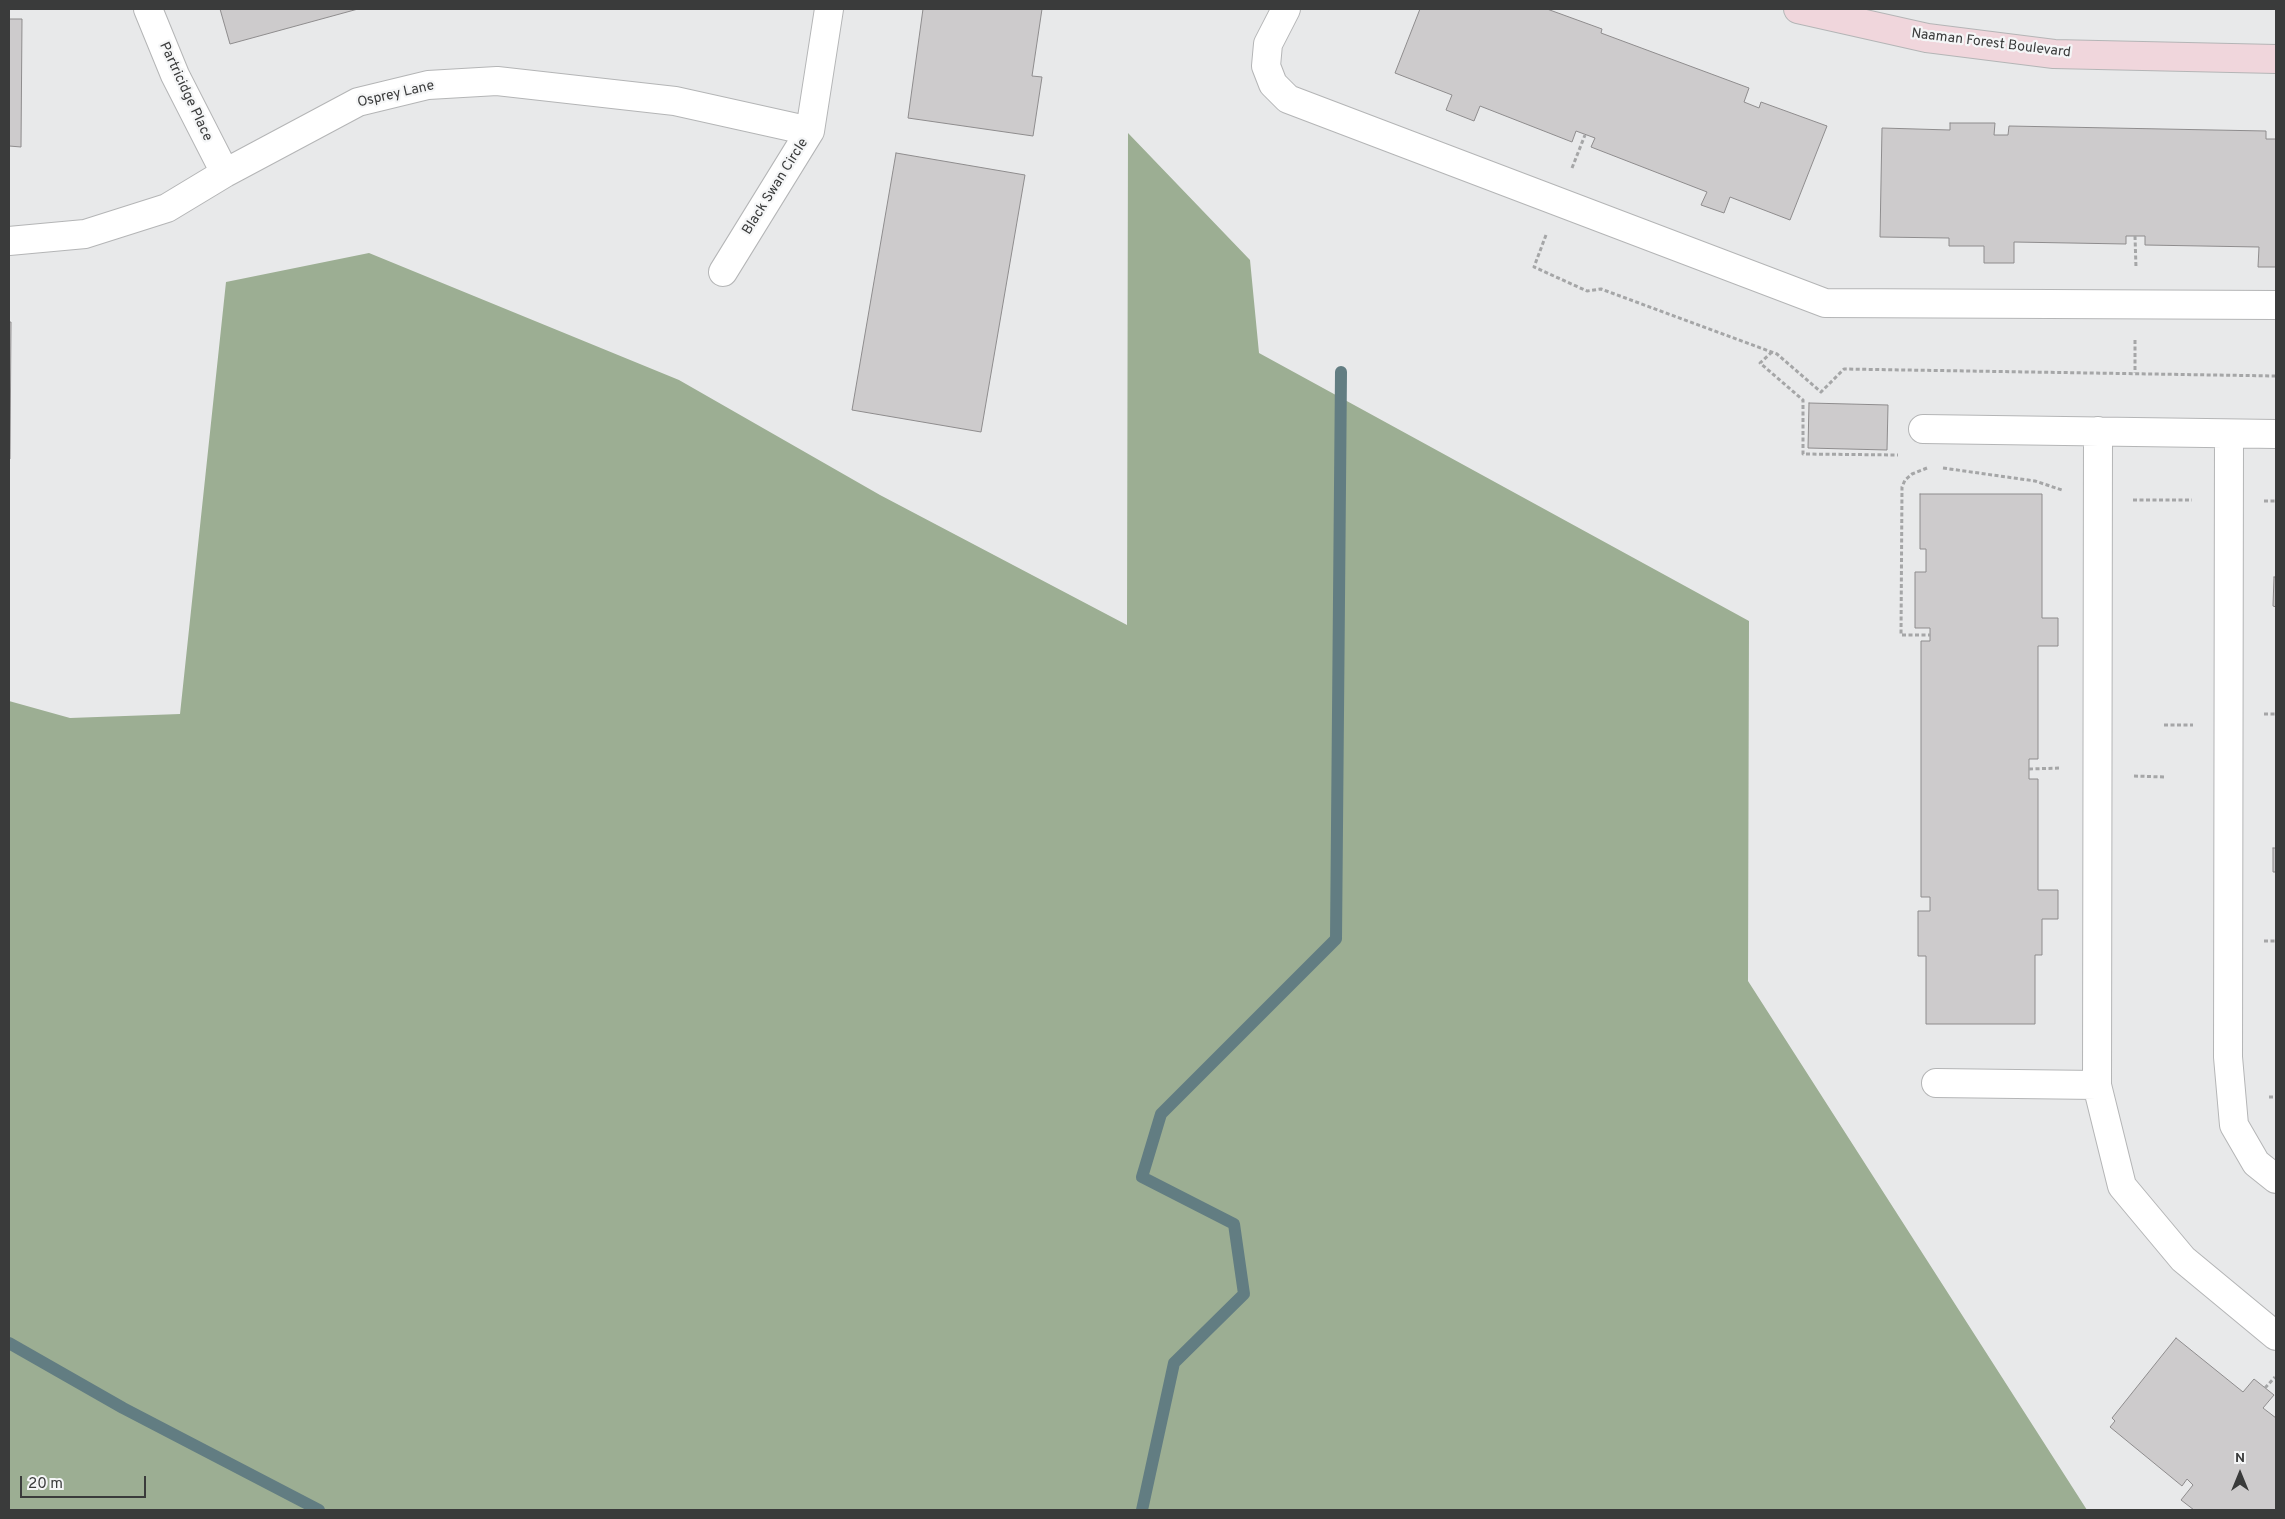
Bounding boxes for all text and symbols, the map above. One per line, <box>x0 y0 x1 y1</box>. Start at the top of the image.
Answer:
street label: Naaman Forest Boulevard <box>1910 26 2072 62</box>
street label: Partricidge Place <box>155 40 215 144</box>
street label: Osprey Lane <box>356 78 436 112</box>
street label: Black Swan Circle <box>740 136 812 238</box>
north arrow <box>2215 1449 2265 1499</box>
text: N <box>2235 1450 2245 1467</box>
scale bar <box>22 1466 149 1498</box>
text: 20 m <box>28 1475 63 1494</box>

